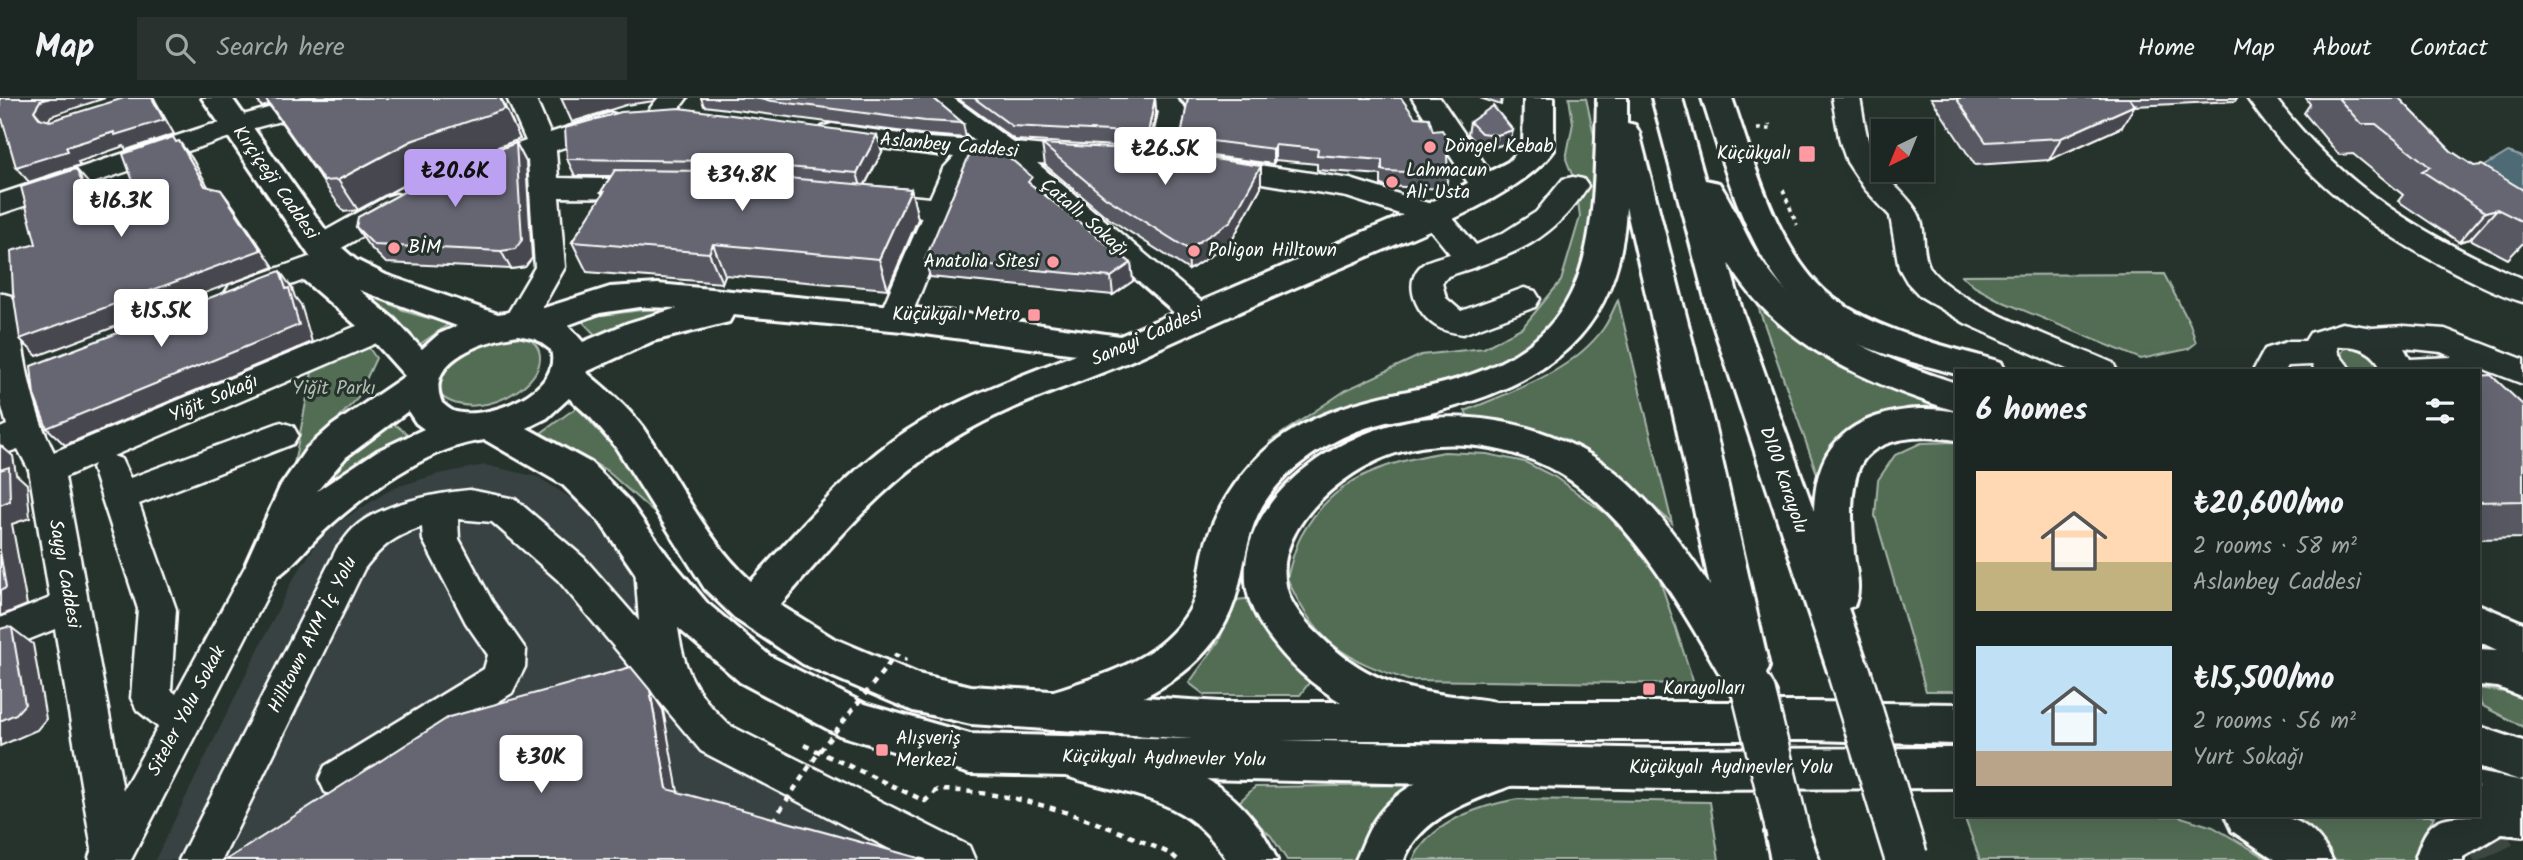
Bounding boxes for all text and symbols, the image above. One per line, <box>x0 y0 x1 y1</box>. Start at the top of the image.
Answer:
search box <box>137 17 627 80</box>
text: Map <box>35 22 95 75</box>
text: Search here <box>217 27 345 69</box>
icon: search <box>161 29 199 67</box>
text: Home <box>2138 29 2195 68</box>
text: Map <box>2233 29 2275 68</box>
text: About <box>2313 29 2371 68</box>
text: Contact <box>2409 29 2488 68</box>
north arrow <box>1871 119 1934 182</box>
map controls <box>1871 119 1934 182</box>
street label: Kırçiçeği Caddesi <box>224 120 327 248</box>
street label: Aslanbey Caddesi <box>879 125 1021 167</box>
pin: ₺26.5K <box>1108 127 1222 187</box>
text: ₺26.5K <box>1130 132 1200 168</box>
place label: Döngel Kebab <box>1444 132 1553 162</box>
marker: Döngel Kebab <box>1422 139 1438 155</box>
place label: Küçükyalı <box>1717 139 1791 169</box>
marker: Küçükyalı <box>1797 144 1817 164</box>
pin: ₺20.6K <box>398 150 512 209</box>
pin: ₺34.8K <box>685 153 799 213</box>
text: ₺20.6K <box>420 154 490 190</box>
place label: Lahmacun Ali Usta <box>1406 156 1487 208</box>
text: ₺34.8K <box>707 158 777 194</box>
street label: Çatallı Sokağı <box>1033 171 1135 265</box>
marker: Lahmacun Ali Usta <box>1384 174 1400 190</box>
pin: ₺16.3K <box>64 180 178 239</box>
text: ₺16.3K <box>89 184 153 220</box>
place label: BİM <box>408 233 441 263</box>
place label: Poligon Hilltown <box>1208 236 1337 266</box>
marker: BİM <box>386 240 402 256</box>
marker: Poligon Hilltown <box>1186 243 1202 259</box>
place label: Anatolia Sitesi <box>924 247 1040 277</box>
marker: Anatolia Sitesi <box>1045 254 1061 270</box>
pin: ₺15.5K <box>104 289 218 349</box>
text: ₺15.5K <box>130 294 192 330</box>
street label: Sanayi Caddesi <box>1086 298 1209 375</box>
place label: Küçükyalı Metro <box>892 300 1020 330</box>
marker: Küçükyalı Metro <box>1026 307 1042 323</box>
street label: Yiğit Sokağı <box>165 367 263 431</box>
park label: Yiğit Parkı <box>292 374 376 404</box>
text: 6 homes <box>1976 387 2088 435</box>
icon: filters <box>2421 392 2459 430</box>
street label: D100 Karayolu <box>1751 422 1815 538</box>
text: ₺20,600/mo <box>2193 481 2344 529</box>
icon: home <box>2032 499 2116 583</box>
street label: Saygı Caddesi <box>40 517 89 632</box>
text: 2 rooms · 58 m² <box>2193 529 2357 565</box>
street label: Hilltown AVM İç Yolu <box>260 551 366 719</box>
text: Aslanbey Caddesi <box>2193 565 2361 601</box>
street label: Siteler Yolu Sokak <box>140 640 234 782</box>
text: ₺15,500/mo <box>2193 656 2334 704</box>
place label: Karayolları <box>1663 674 1745 704</box>
icon: home <box>2032 674 2116 758</box>
marker: Karayolları <box>1641 681 1657 697</box>
text: 2 rooms · 56 m² <box>2193 704 2356 740</box>
place label: Alışveriş Merkezi <box>896 724 961 776</box>
pin: ₺30K <box>500 736 582 795</box>
text: ₺30K <box>516 740 566 776</box>
text: Yurt Sokağı <box>2193 740 2304 776</box>
marker: Alışveriş Merkezi <box>874 742 890 758</box>
street label: Küçükyalı Aydınevler Yolu <box>1062 742 1266 776</box>
street label: Küçükyalı Aydınevler Yolu <box>1629 753 1833 783</box>

